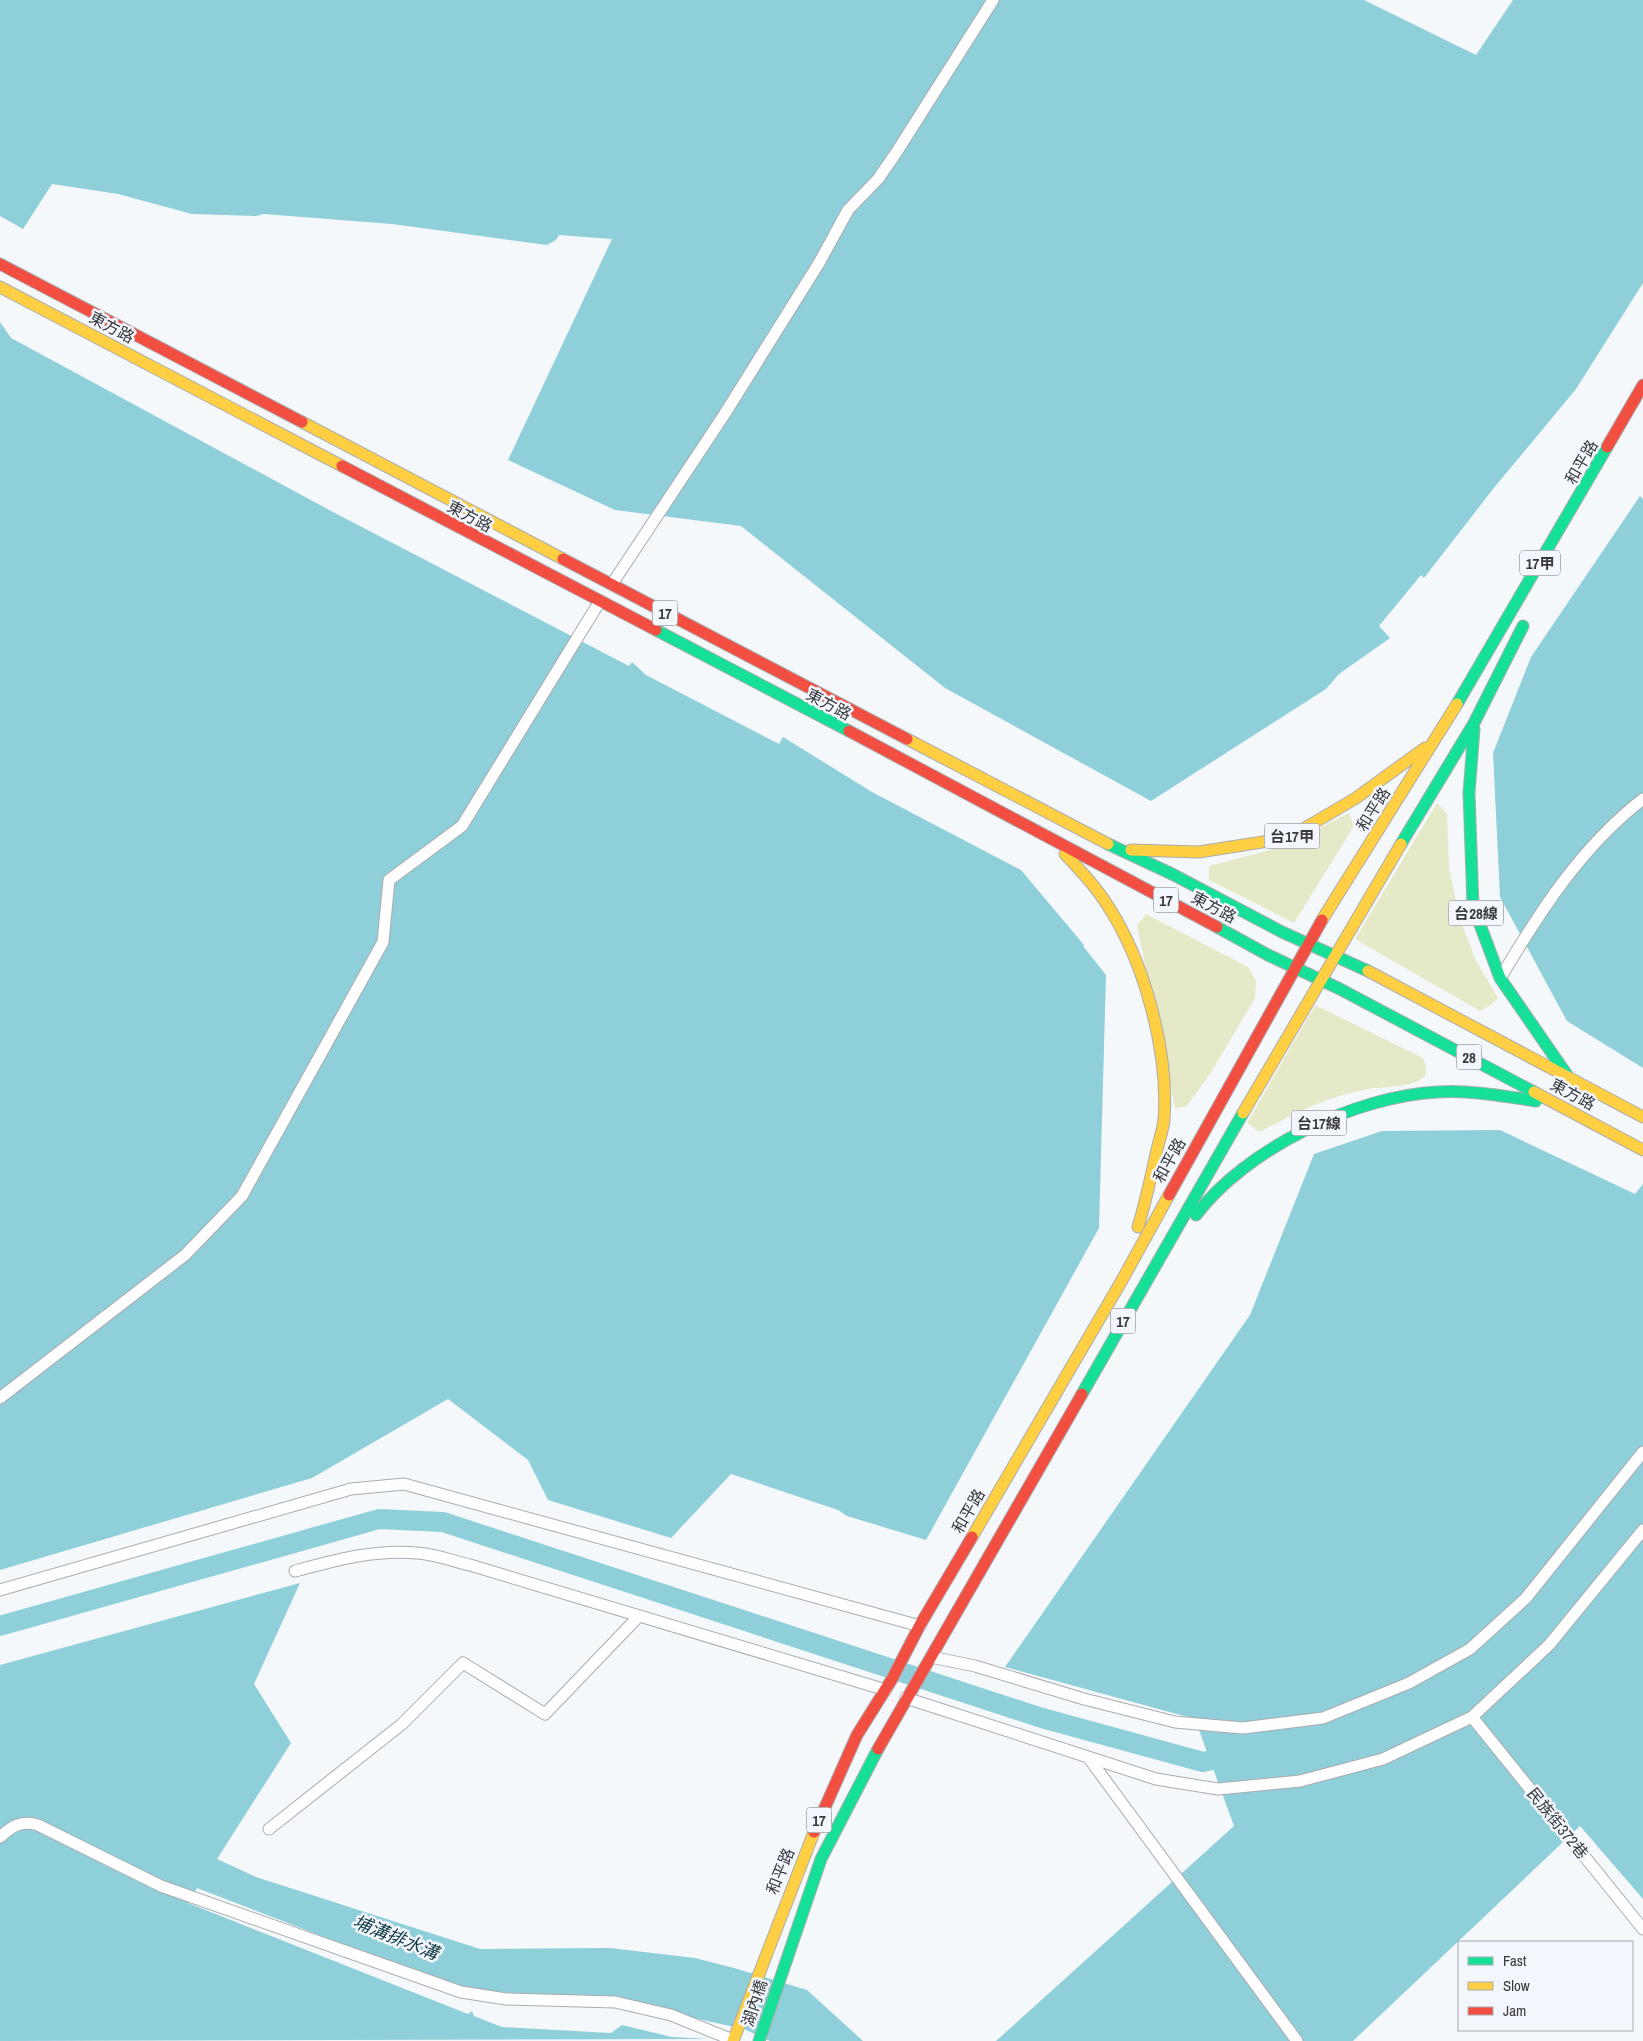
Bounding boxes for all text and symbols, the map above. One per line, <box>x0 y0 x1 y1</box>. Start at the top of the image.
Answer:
street label: 東方路 <box>86 306 138 348</box>
street label: 和平路 <box>1559 436 1603 488</box>
street label: 東方路 <box>444 495 496 537</box>
road number: 17甲 <box>1520 550 1560 576</box>
road number: 17 <box>652 600 678 626</box>
street label: 東方路 <box>803 683 855 725</box>
street label: 和平路 <box>1351 783 1395 835</box>
road number: 台17甲 <box>1264 824 1320 848</box>
street label: 東方路 <box>1188 886 1240 928</box>
road number: 17 <box>1154 888 1178 912</box>
road number: 台28線 <box>1448 900 1504 926</box>
road number: 28 <box>1456 1044 1482 1070</box>
street label: 東方路 <box>1547 1073 1599 1115</box>
road number: 台17線 <box>1292 1110 1346 1136</box>
street label: 和平路 <box>1148 1134 1190 1186</box>
road number: 17 <box>1110 1308 1136 1334</box>
street label: 和平路 <box>946 1485 990 1537</box>
street label: 民族街372巷 <box>1522 1783 1594 1863</box>
road number: 17 <box>806 1808 832 1832</box>
street label: 和平路 <box>761 1845 799 1897</box>
water label: 埔溝排水溝 <box>350 1909 445 1967</box>
legend <box>1458 1941 1633 2031</box>
text: Fast <box>1503 1950 1527 1971</box>
text: Slow <box>1503 1975 1530 1996</box>
street label: 湖內橋 <box>736 1977 772 2029</box>
text: Jam <box>1503 2000 1526 2021</box>

